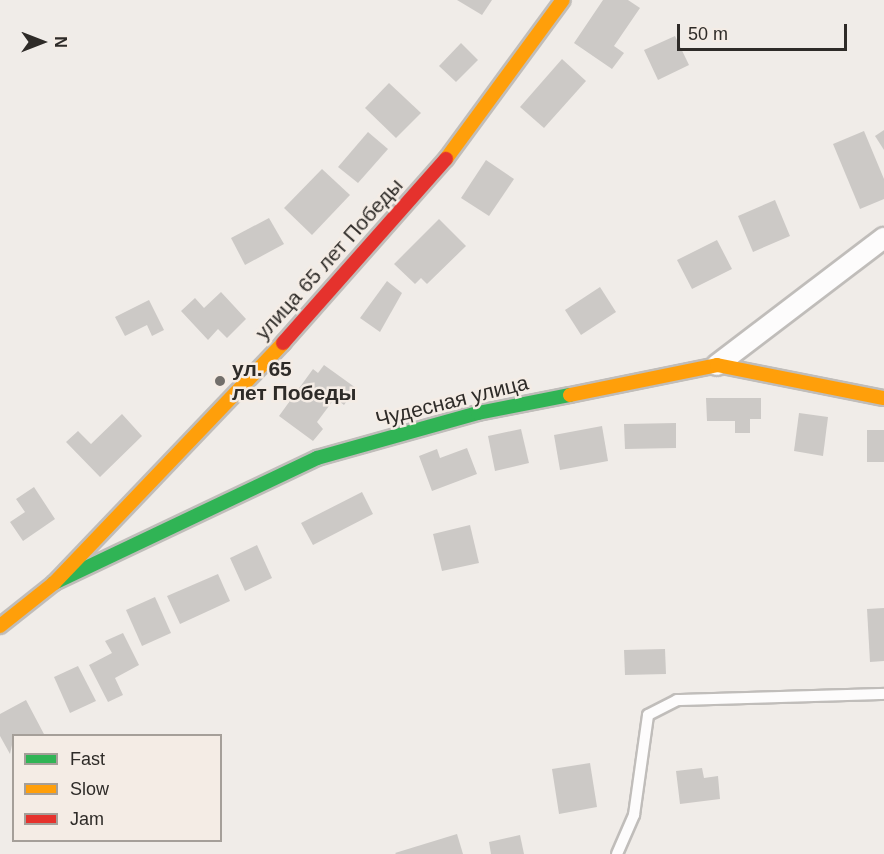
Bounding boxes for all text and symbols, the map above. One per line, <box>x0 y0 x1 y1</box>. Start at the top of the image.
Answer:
north arrow <box>12 12 72 72</box>
scale bar <box>680 12 850 50</box>
text: 50 m <box>688 24 728 44</box>
text: N <box>52 36 69 48</box>
street label: улица 65 лет Победы <box>250 173 408 345</box>
place label: ул. 65 лет Победы <box>232 356 356 406</box>
street label: Чудесная улица <box>373 370 531 432</box>
marker: ул. 65 лет Победы <box>213 374 227 388</box>
legend <box>12 734 222 842</box>
text: Fast <box>70 749 105 769</box>
text: Slow <box>70 779 109 799</box>
text: Jam <box>70 809 104 829</box>

